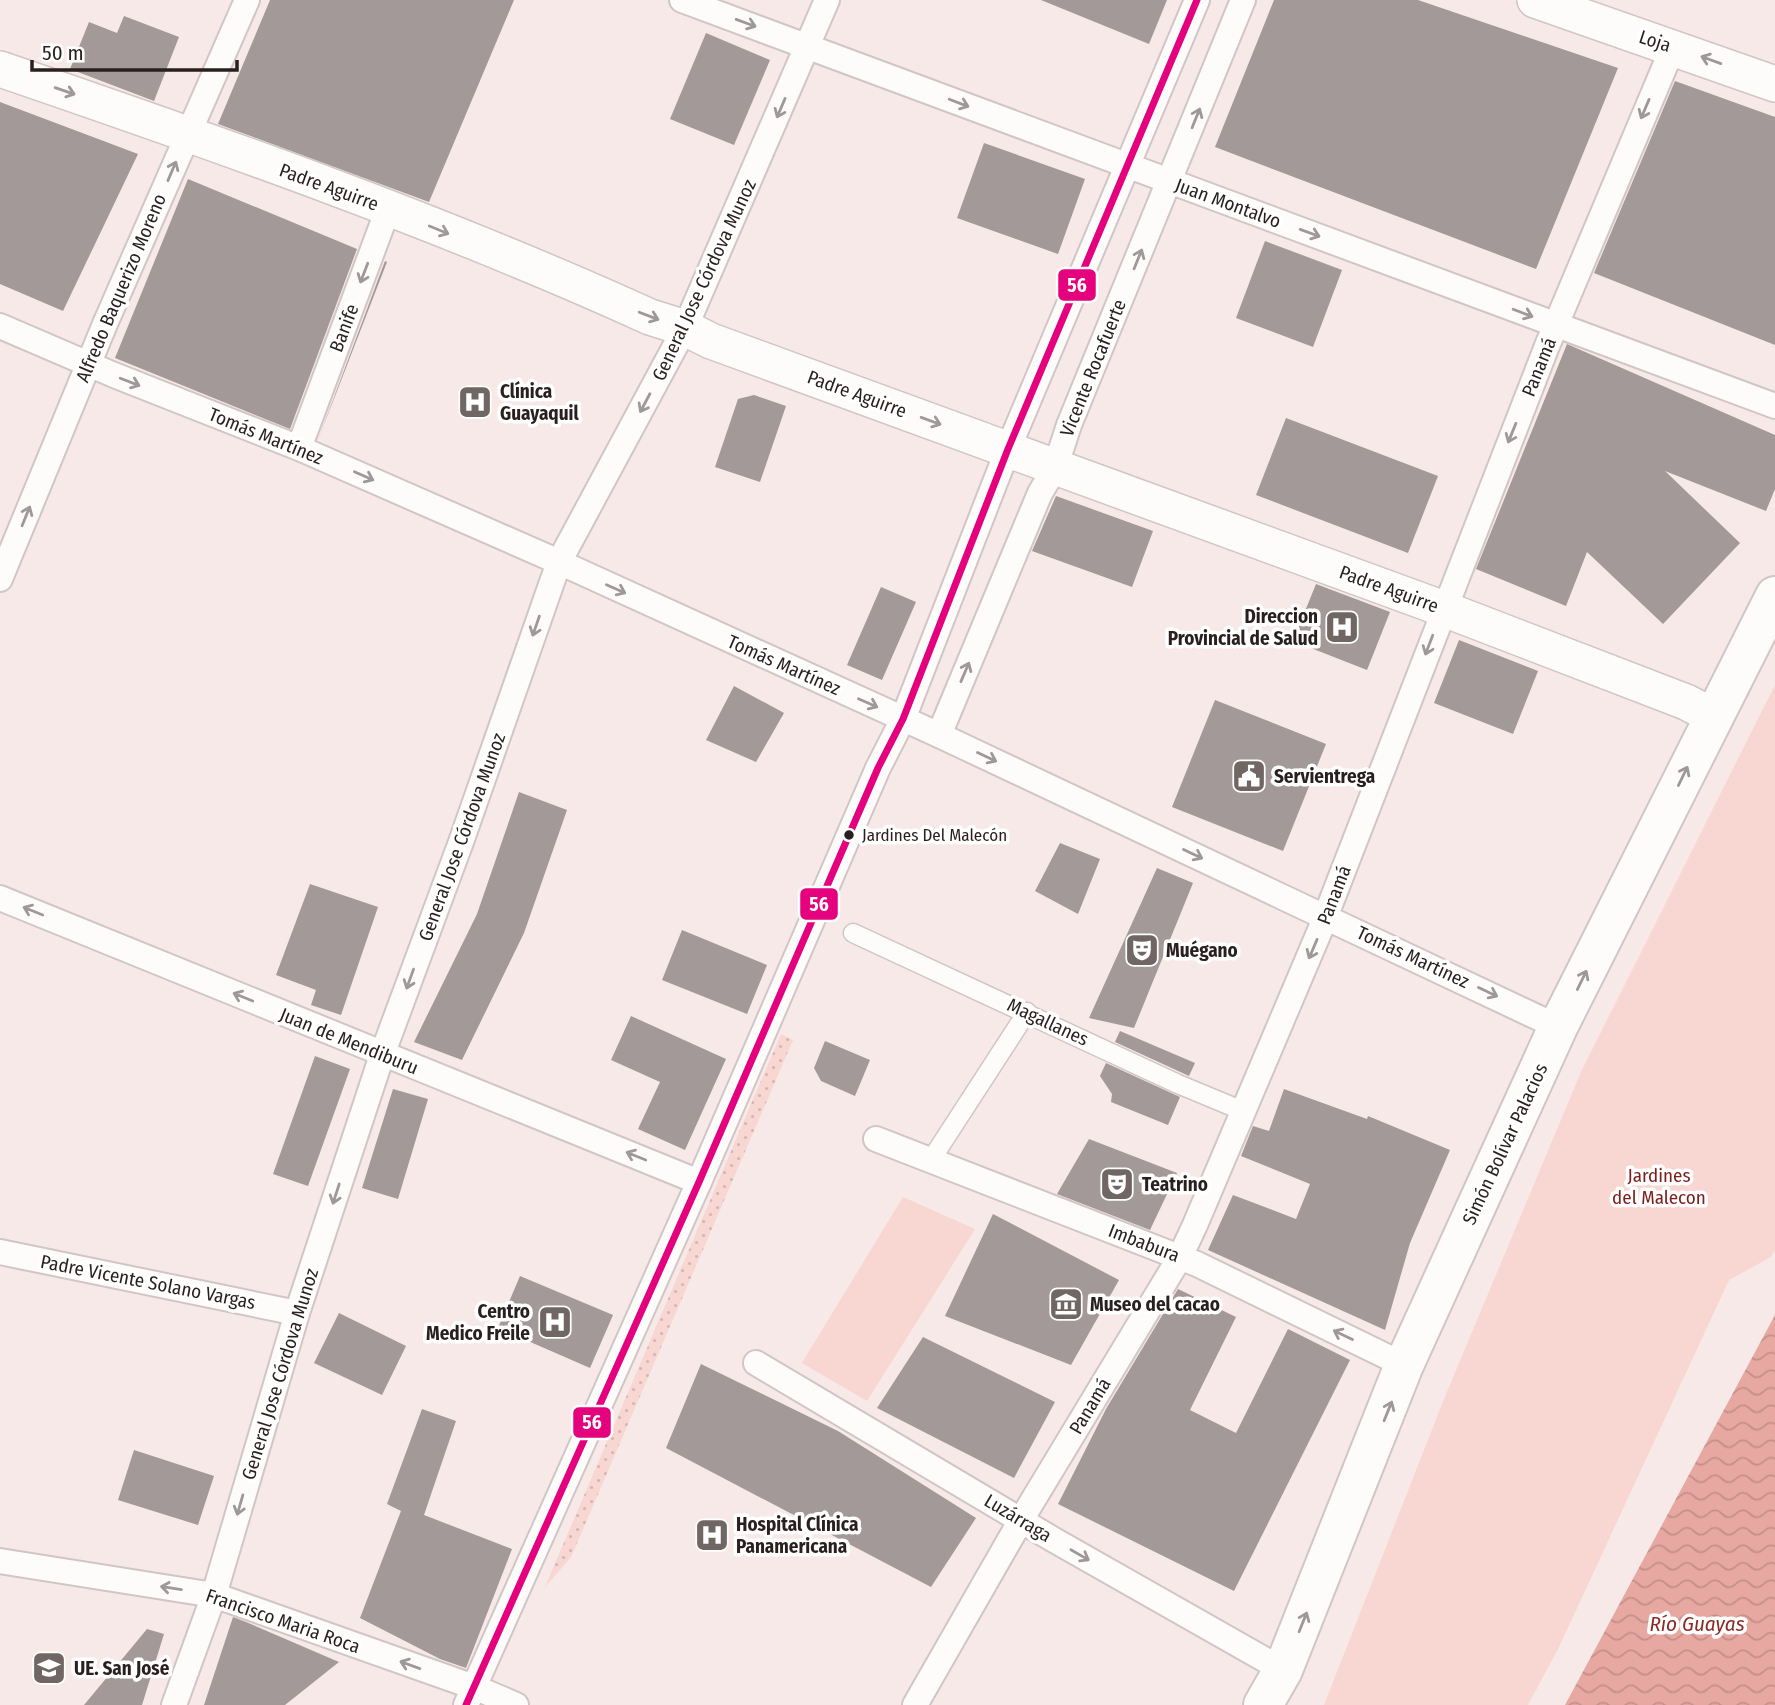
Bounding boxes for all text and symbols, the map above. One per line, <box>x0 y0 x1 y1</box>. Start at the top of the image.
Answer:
one-way arrow <box>735 18 756 30</box>
street label: Loja <box>1636 25 1674 57</box>
scale bar <box>32 28 236 72</box>
text: 50 m <box>42 40 84 66</box>
one-way arrow <box>1701 53 1722 66</box>
one-way arrow <box>53 86 75 98</box>
one-way arrow <box>774 97 787 118</box>
one-way arrow <box>948 98 970 110</box>
one-way arrow <box>1638 98 1651 119</box>
one-way arrow <box>1190 108 1203 130</box>
street label: Padre Aguirre <box>276 158 382 216</box>
one-way arrow <box>166 160 179 182</box>
street label: Juan Montalvo <box>1172 173 1284 233</box>
street label: General Jose Córdova Munoz <box>647 175 761 384</box>
street label: Alfredo Baquerizo Moreno <box>71 190 171 386</box>
one-way arrow <box>427 224 449 237</box>
one-way arrow <box>1299 228 1321 241</box>
one-way arrow <box>1132 248 1145 270</box>
one-way arrow <box>357 261 370 283</box>
line badge: 56 <box>1057 268 1097 302</box>
text: 56 <box>1067 274 1087 297</box>
street label: Vicente Rocafuerte <box>1055 296 1131 440</box>
street label: Banife <box>324 301 364 355</box>
one-way arrow <box>1512 307 1534 320</box>
one-way arrow <box>638 311 660 323</box>
street label: Panamá <box>1517 334 1561 400</box>
street label: Padre Aguirre <box>804 365 910 423</box>
one-way arrow <box>119 376 141 389</box>
place label: Clínica Guayaquil <box>500 380 579 425</box>
hospital icon: Clínica Guayaquil <box>456 383 494 421</box>
one-way arrow <box>637 392 651 413</box>
street label: Tomás Martínez <box>205 403 327 470</box>
one-way arrow <box>920 415 942 428</box>
one-way arrow <box>1505 422 1518 443</box>
one-way arrow <box>353 471 374 484</box>
one-way arrow <box>20 505 33 527</box>
street label: Padre Aguirre <box>1336 560 1442 618</box>
one-way arrow <box>605 583 626 596</box>
place label: Direccion Provincial de Salud <box>1168 605 1318 650</box>
hospital icon: Direccion Provincial de Salud <box>1323 608 1361 646</box>
one-way arrow <box>529 615 541 637</box>
street label: Tomás Martínez <box>724 630 845 700</box>
one-way arrow <box>1422 633 1435 655</box>
one-way arrow <box>960 661 973 683</box>
one-way arrow <box>857 697 878 710</box>
street label: General Jose Córdova Munoz <box>414 729 511 944</box>
one-way arrow <box>976 751 997 765</box>
public building icon: Servientrega <box>1230 757 1268 795</box>
place label: Servientrega <box>1274 765 1375 788</box>
one-way arrow <box>1677 766 1691 787</box>
place label: Jardines Del Malecón <box>862 825 1007 846</box>
marker: Jardines Del Malecón <box>842 828 856 842</box>
one-way arrow <box>1182 848 1203 862</box>
street label: Panamá <box>1312 862 1356 928</box>
line badge: 56 <box>799 887 839 921</box>
text: 56 <box>809 893 829 916</box>
one-way arrow <box>22 904 44 917</box>
street label: Tomás Martínez <box>1353 921 1473 993</box>
theatre icon: Muégano <box>1123 931 1161 969</box>
one-way arrow <box>1305 937 1318 959</box>
place label: Muégano <box>1166 939 1238 962</box>
one-way arrow <box>403 967 415 989</box>
one-way arrow <box>1576 970 1590 991</box>
one-way arrow <box>1477 986 1498 999</box>
one-way arrow <box>233 990 255 1003</box>
street label: Magallanes <box>1004 993 1092 1051</box>
street label: Juan de Mendiburu <box>276 1003 422 1079</box>
street label: Simón Bolívar Palacios <box>1458 1060 1552 1228</box>
one-way arrow <box>625 1149 647 1162</box>
park label: Jardines del Malecon <box>1612 1164 1706 1209</box>
theatre icon: Teatrino <box>1098 1165 1136 1203</box>
place label: Teatrino <box>1142 1173 1208 1196</box>
one-way arrow <box>329 1183 342 1205</box>
street label: Imbabura <box>1105 1219 1183 1267</box>
street label: Padre Vicente Solano Vargas <box>39 1250 257 1314</box>
street label: General Jose Córdova Munoz <box>237 1265 323 1482</box>
museum icon: Museo del cacao <box>1047 1285 1085 1323</box>
place label: Museo del cacao <box>1090 1293 1220 1316</box>
place label: Centro Medico Freile <box>426 1300 530 1345</box>
hospital icon: Centro Medico Freile <box>536 1303 574 1341</box>
one-way arrow <box>1333 1328 1354 1341</box>
street label: Panamá <box>1064 1374 1116 1438</box>
one-way arrow <box>1382 1400 1395 1422</box>
line badge: 56 <box>572 1406 612 1439</box>
text: 56 <box>582 1411 602 1434</box>
street label: Luzárraga <box>980 1489 1056 1547</box>
one-way arrow <box>233 1494 246 1516</box>
place label: Hospital Clínica Panamericana <box>736 1513 858 1558</box>
hospital icon: Hospital Clínica Panamericana <box>693 1516 731 1554</box>
one-way arrow <box>1069 1548 1089 1562</box>
one-way arrow <box>160 1581 182 1594</box>
street label: Francisco Maria Roca <box>203 1584 363 1658</box>
one-way arrow <box>1297 1611 1310 1633</box>
water label: Río Guayas <box>1649 1611 1745 1637</box>
school or university icon: UE. San José <box>30 1649 68 1687</box>
place label: UE. San José <box>74 1657 170 1680</box>
one-way arrow <box>399 1658 421 1670</box>

